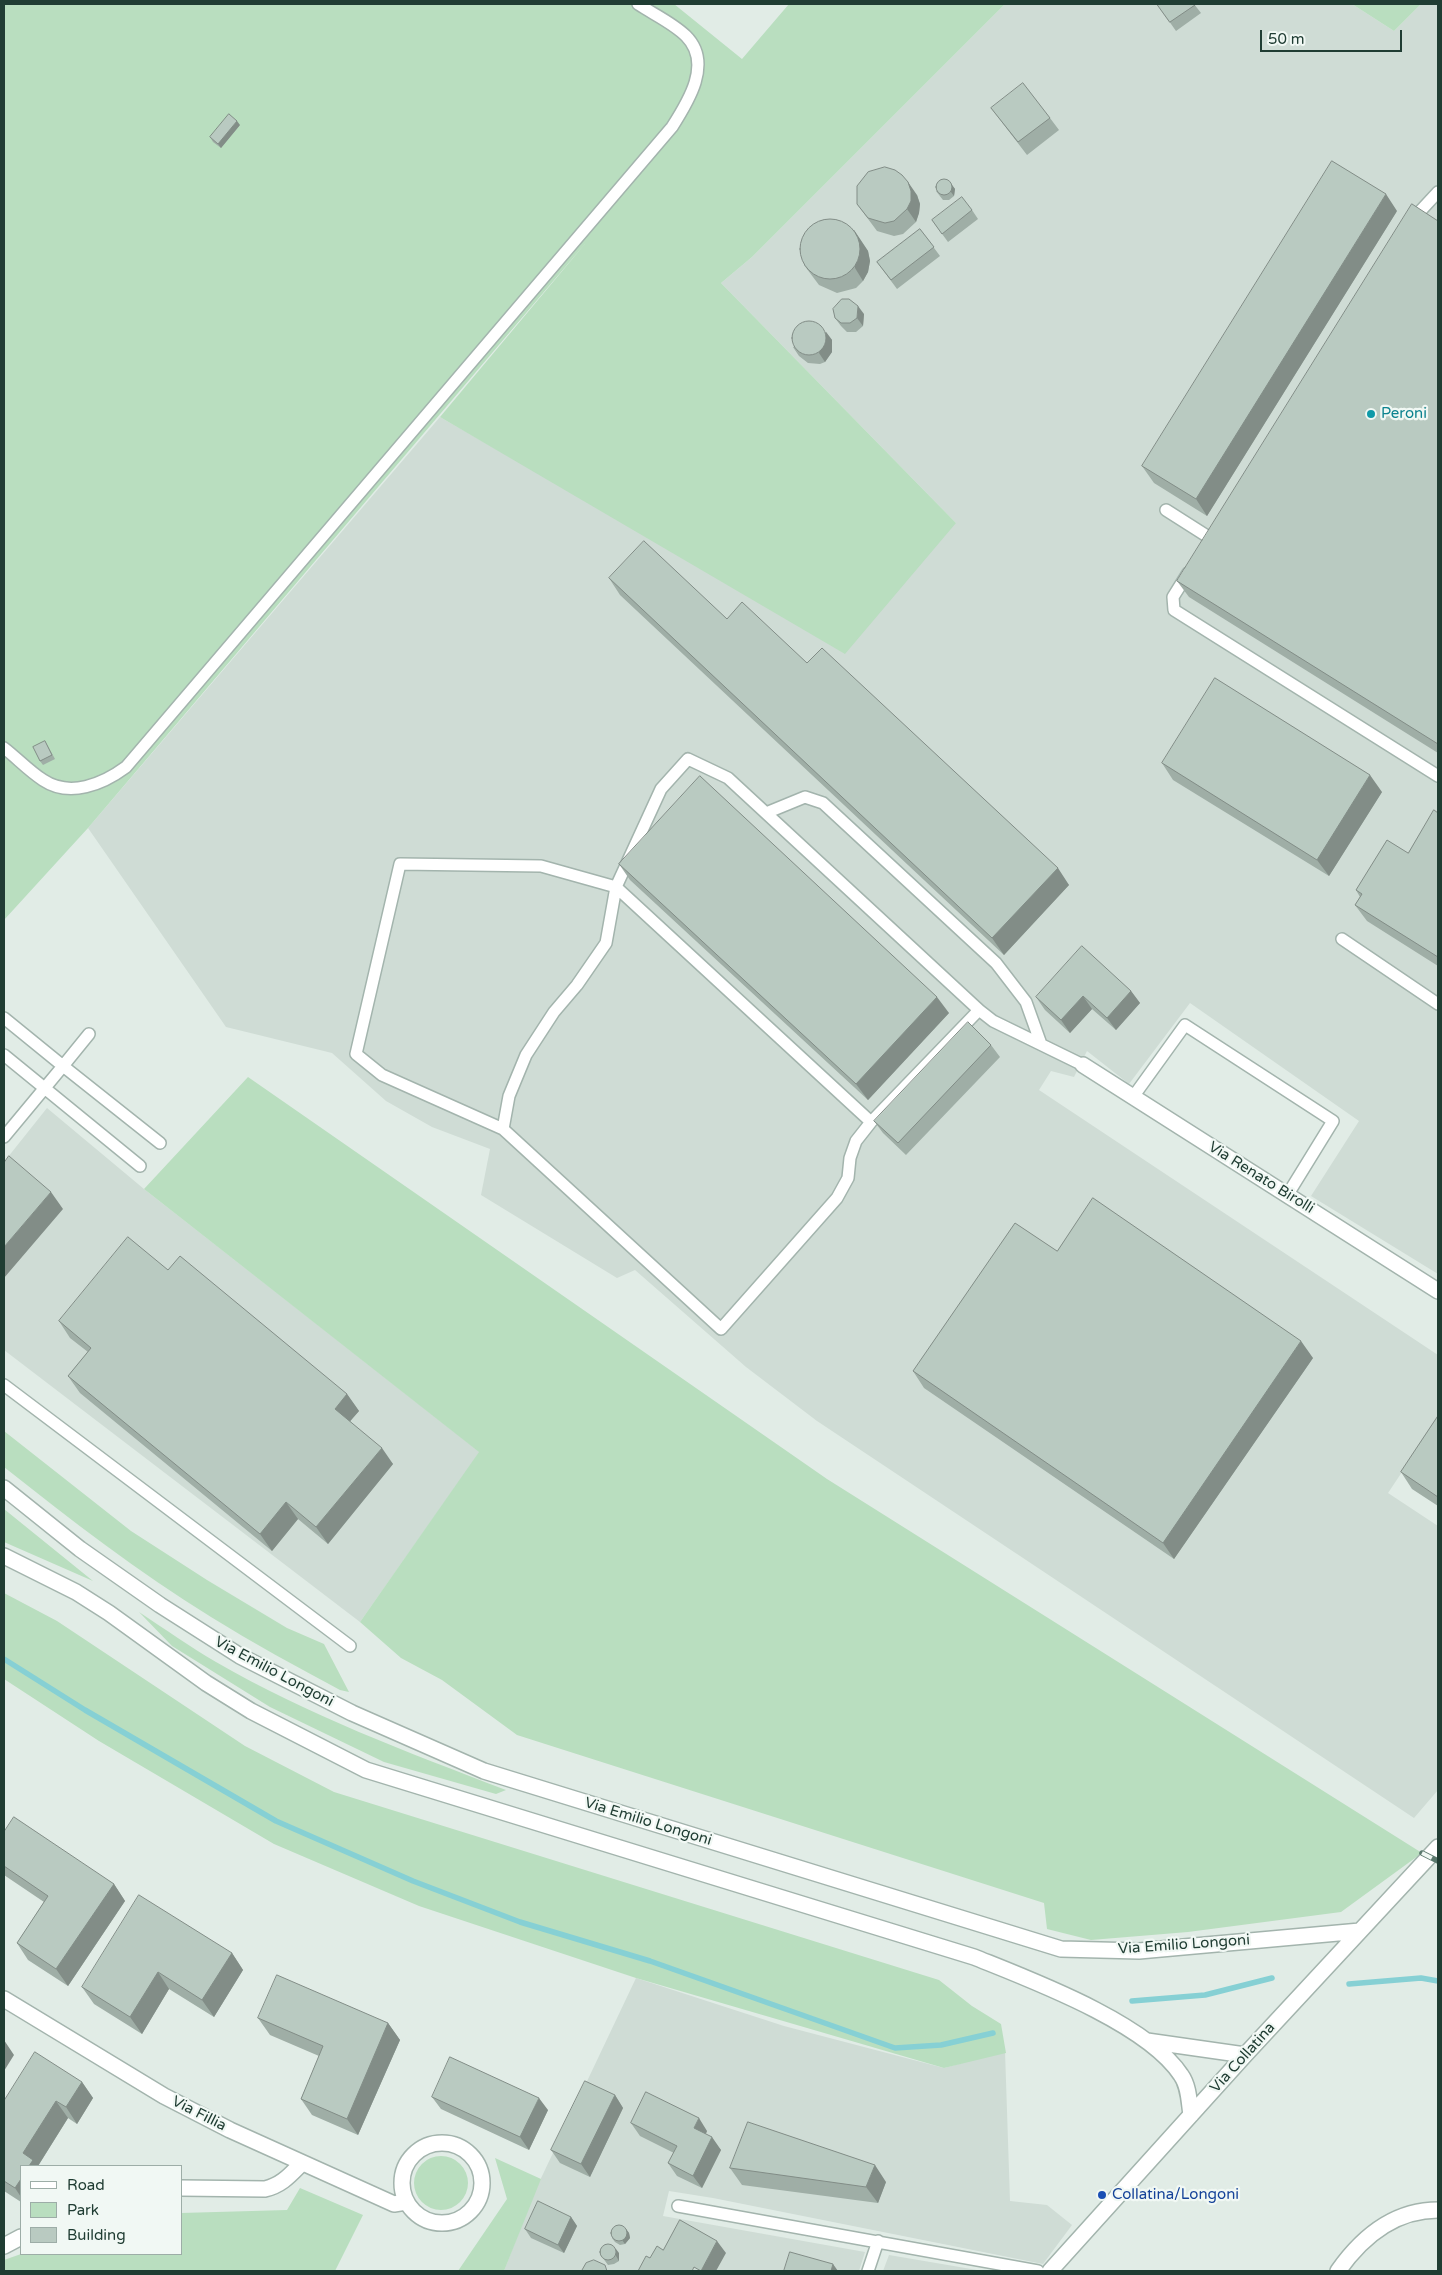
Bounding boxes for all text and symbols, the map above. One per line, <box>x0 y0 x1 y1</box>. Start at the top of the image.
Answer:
scale bar <box>1262 20 1404 52</box>
text: 50 m <box>1268 30 1305 48</box>
place label: Peroni <box>1381 405 1427 423</box>
marker: Peroni <box>1365 408 1377 420</box>
street label: Via Renato Birolli <box>1205 1138 1317 1218</box>
street label: Via Emilio Longoni <box>211 1633 337 1711</box>
street label: Via Emilio Longoni <box>582 1794 714 1850</box>
street label: Via Emilio Longoni <box>1117 1931 1251 1959</box>
street label: Via Collatina <box>1207 2019 1279 2097</box>
street label: Via Fillia <box>169 2093 229 2135</box>
legend <box>20 2165 182 2255</box>
text: Road <box>67 2176 105 2194</box>
place label: Collatina/Longoni <box>1112 2186 1239 2204</box>
marker: Collatina/Longoni <box>1096 2189 1108 2201</box>
text: Park <box>67 2201 99 2219</box>
text: Building <box>67 2226 126 2244</box>

